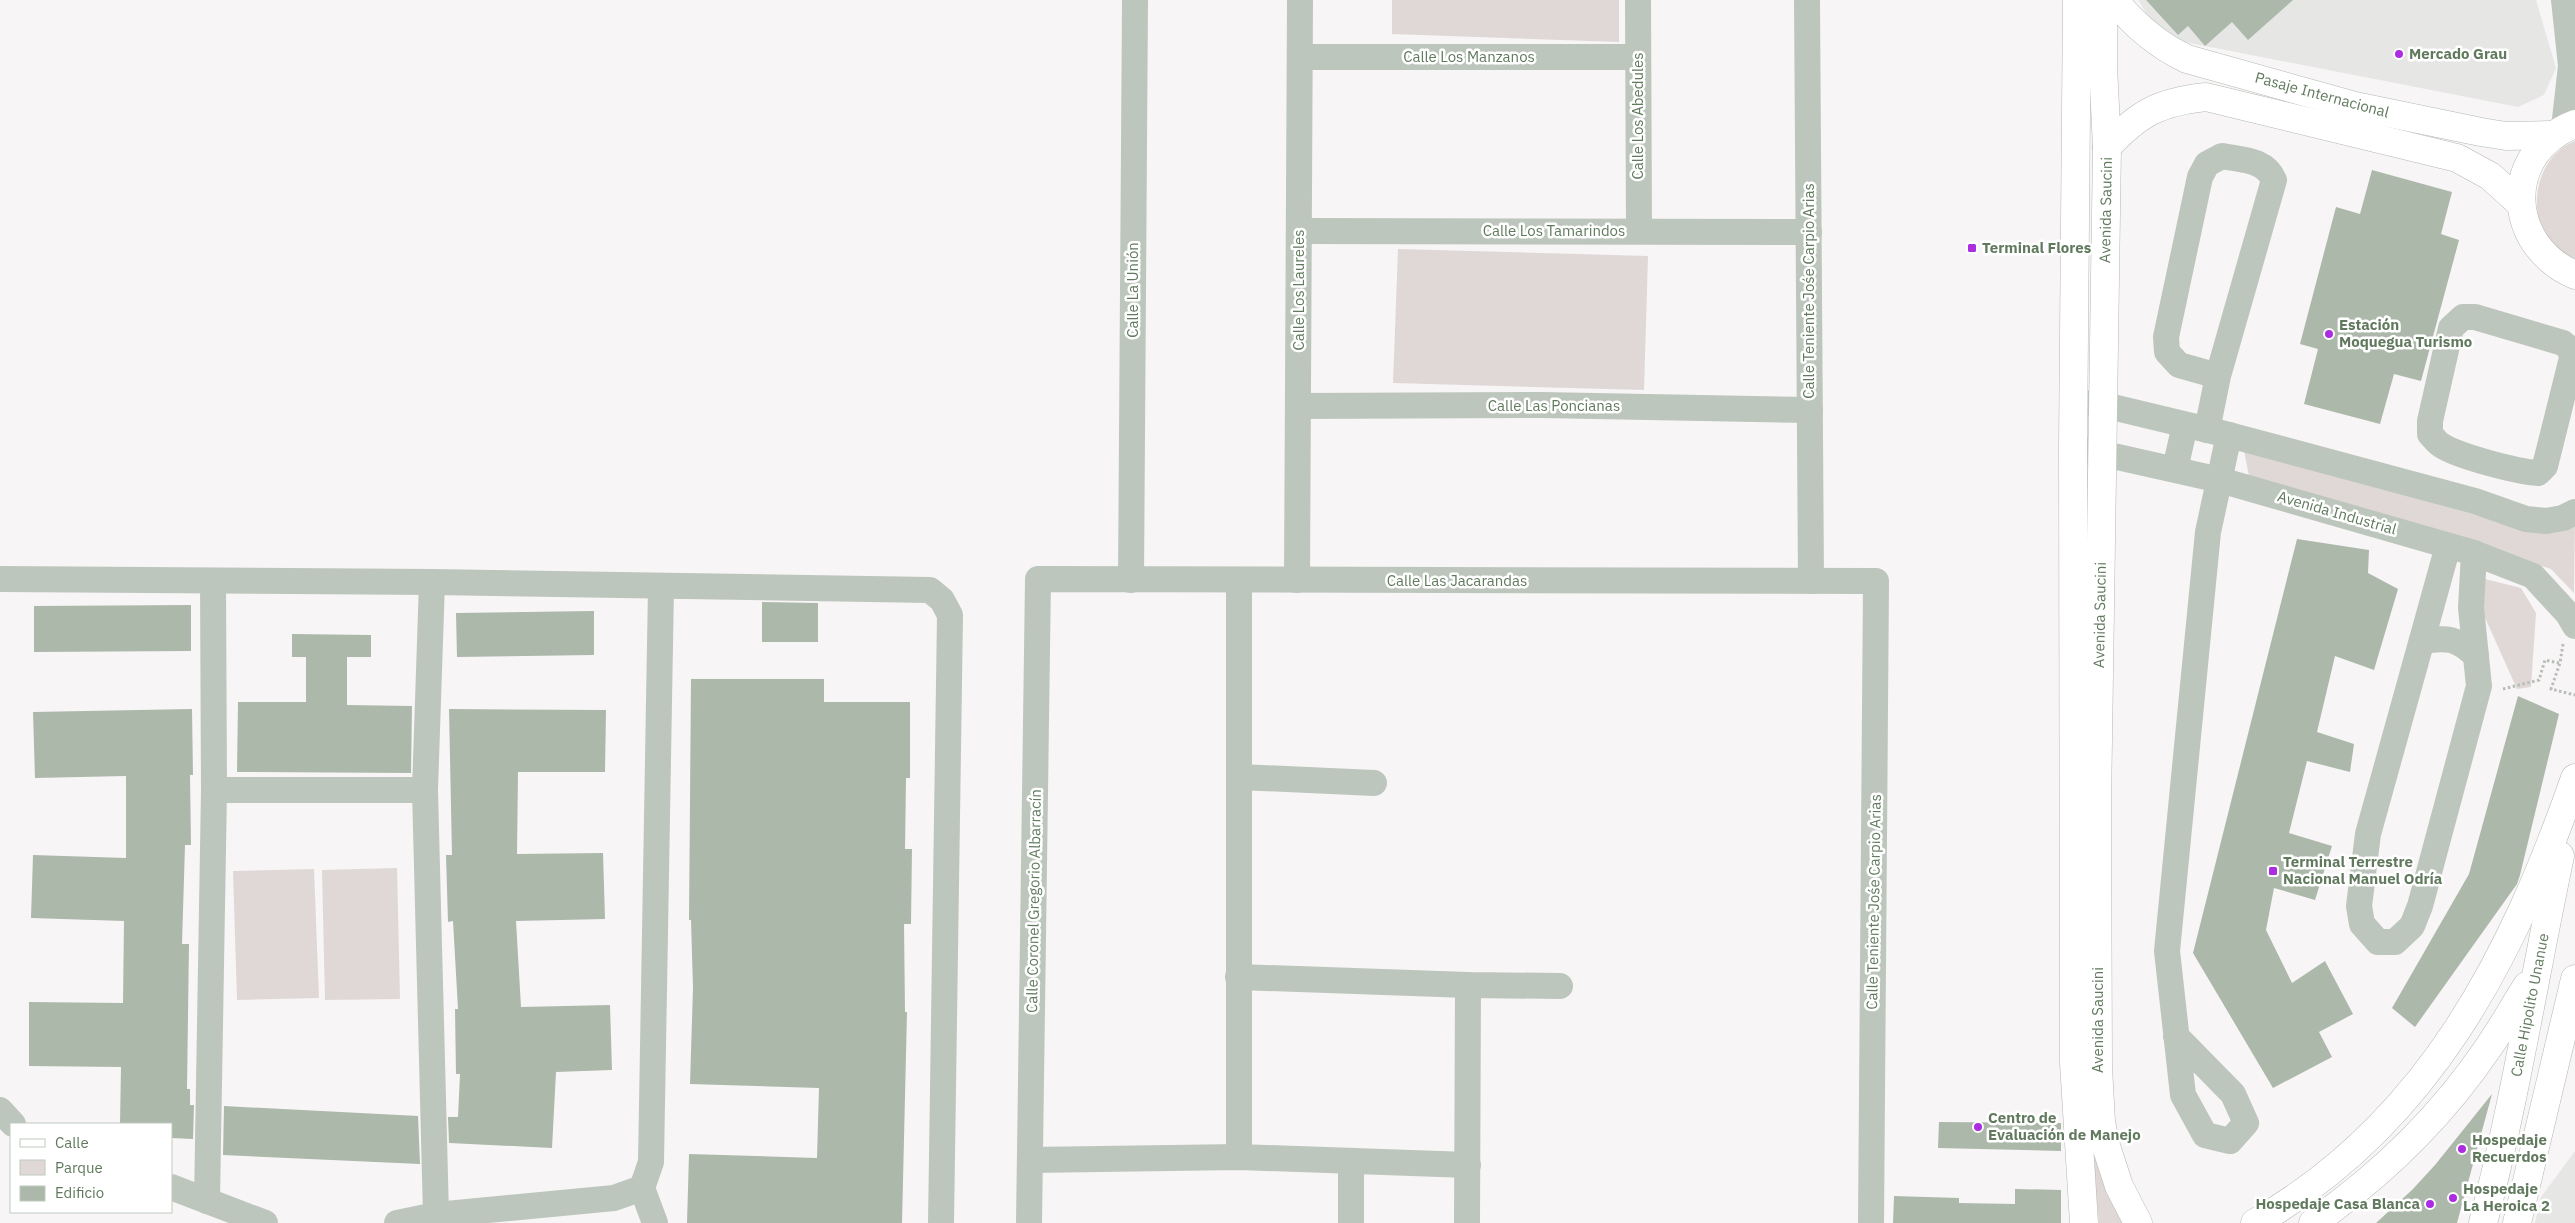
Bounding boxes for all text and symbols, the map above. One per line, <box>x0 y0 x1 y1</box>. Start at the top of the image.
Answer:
place label: Mercado Grau <box>2409 44 2507 63</box>
street label: Calle Los Manzanos <box>1403 47 1535 66</box>
marker: Mercado Grau <box>2393 48 2405 60</box>
street label: Calle Los Abedules <box>1628 52 1647 180</box>
street label: Pasaje Internacional <box>2253 67 2391 122</box>
street label: Avenida Saucini <box>2095 157 2116 263</box>
street label: Calle Teniente Jośe Carpio Arias <box>1799 183 1818 399</box>
street label: Calle Los Tamarindos <box>1483 221 1625 240</box>
street label: Calle Los Laureles <box>1289 229 1308 351</box>
place label: Terminal Flores <box>1982 238 2092 257</box>
street label: Calle La Unión <box>1123 242 1142 338</box>
marker: Terminal Flores <box>1966 242 1978 254</box>
place label: Estación Moquegua Turismo <box>2339 315 2472 351</box>
marker: Estación Moquegua Turismo <box>2323 328 2335 340</box>
street label: Calle Las Poncianas <box>1488 396 1620 415</box>
street label: Avenida Industrial <box>2275 486 2399 539</box>
street label: Avenida Saucini <box>2089 562 2110 668</box>
street label: Calle Las Jacarandas <box>1387 571 1527 590</box>
street label: Calle Coronel Gregorio Albarracín <box>1022 789 1045 1013</box>
street label: Calle Teniente Jośe Carpio Arias <box>1862 794 1885 1010</box>
place label: Terminal Terrestre Nacional Manuel Odría <box>2283 852 2443 888</box>
marker: Terminal Terrestre Nacional Manuel Odría <box>2267 865 2279 877</box>
street label: Calle Hipolito Unanue <box>2506 932 2553 1078</box>
street label: Avenida Saucini <box>2088 967 2107 1073</box>
place label: Centro de Evaluación de Manejo <box>1988 1108 2141 1144</box>
marker: Centro de Evaluación de Manejo <box>1972 1121 1984 1133</box>
legend <box>10 1123 172 1213</box>
place label: Hospedaje Recuerdos <box>2472 1130 2547 1166</box>
text: Calle <box>55 1133 89 1152</box>
marker: Hospedaje Recuerdos <box>2456 1143 2468 1155</box>
text: Parque <box>55 1158 103 1177</box>
place label: Hospedaje La Heroica 2 <box>2463 1179 2550 1215</box>
text: Edificio <box>55 1183 104 1202</box>
marker: Hospedaje La Heroica 2 <box>2447 1192 2459 1204</box>
place label: Hospedaje Casa Blanca <box>2255 1194 2420 1213</box>
marker: Hospedaje Casa Blanca <box>2424 1198 2436 1210</box>

